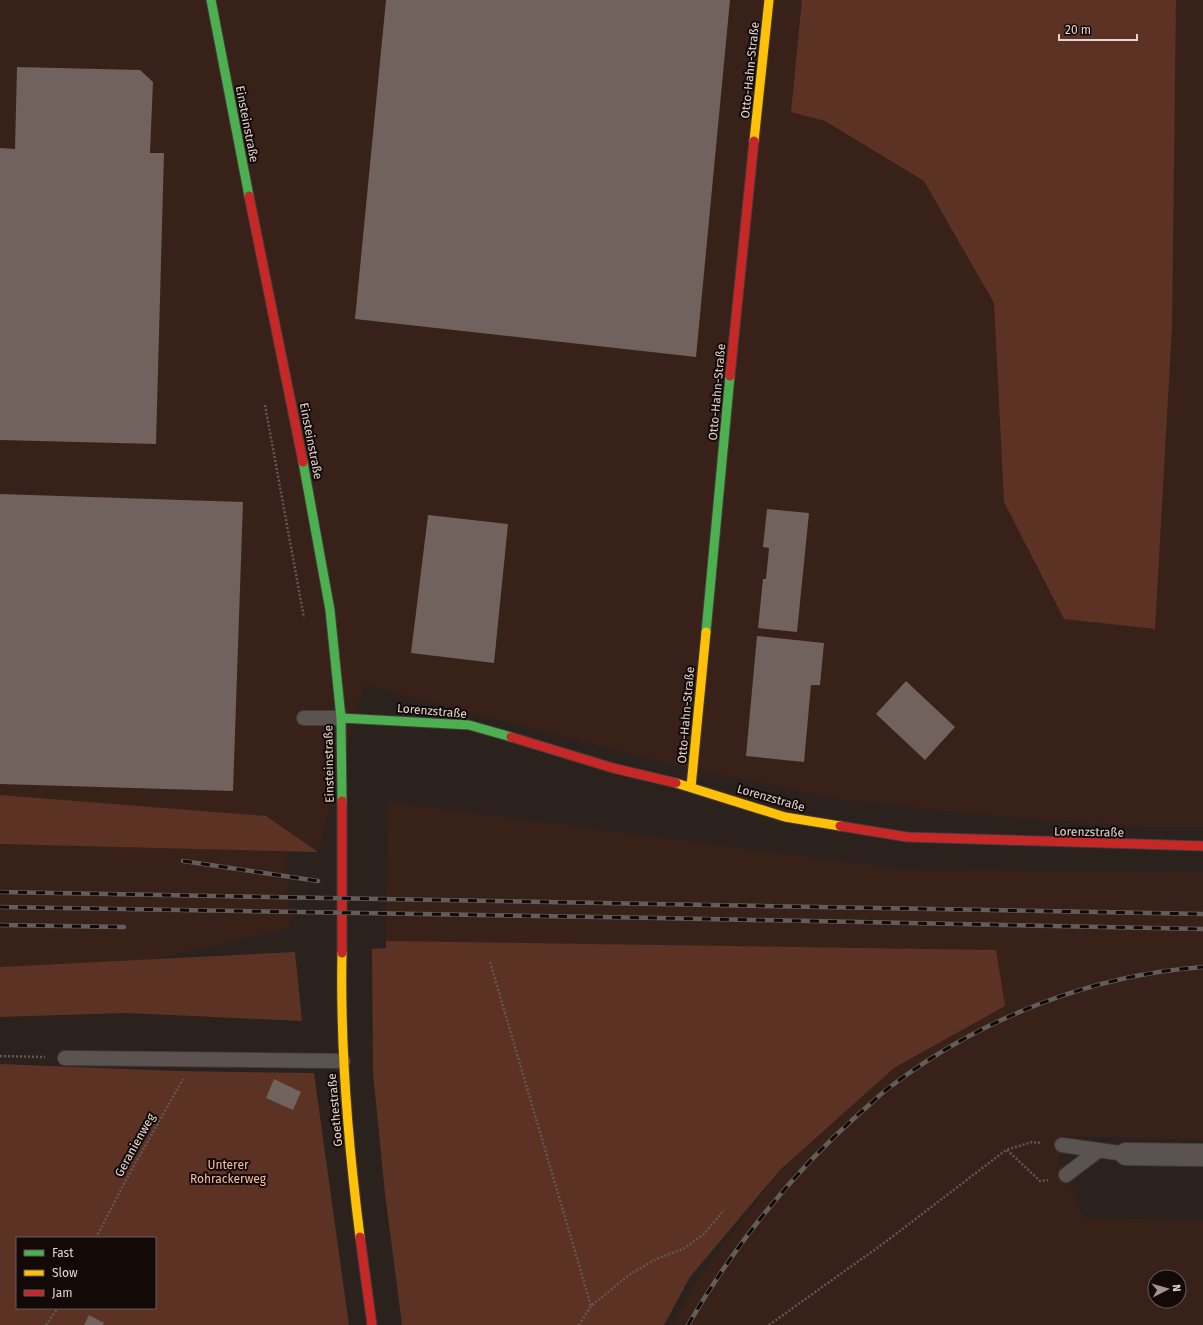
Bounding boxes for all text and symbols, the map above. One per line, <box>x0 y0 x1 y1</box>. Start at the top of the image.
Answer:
scale bar <box>1059 16 1137 42</box>
street label: Otto-Hahn-Straße <box>738 21 762 119</box>
text: 20 m <box>1065 23 1091 37</box>
street label: Einsteinstraße <box>233 84 261 164</box>
street label: Otto-Hahn-Straße <box>706 343 728 441</box>
street label: Einsteinstraße <box>297 401 325 481</box>
street label: Otto-Hahn-Straße <box>675 666 697 764</box>
street label: Lorenzstraße <box>397 701 467 721</box>
street label: Einsteinstraße <box>321 725 337 803</box>
street label: Lorenzstraße <box>735 782 807 814</box>
street label: Lorenzstraße <box>1054 824 1124 840</box>
street label: Goethestraße <box>325 1073 345 1147</box>
street label: Geranienweg <box>112 1110 159 1179</box>
park label: Unterer Rohrackerweg <box>190 1158 267 1186</box>
legend <box>16 1237 156 1309</box>
text: Fast <box>52 1246 74 1260</box>
text: Slow <box>52 1266 78 1280</box>
north arrow <box>1147 1269 1187 1309</box>
text: N <box>1170 1284 1183 1292</box>
text: Jam <box>52 1286 72 1300</box>

